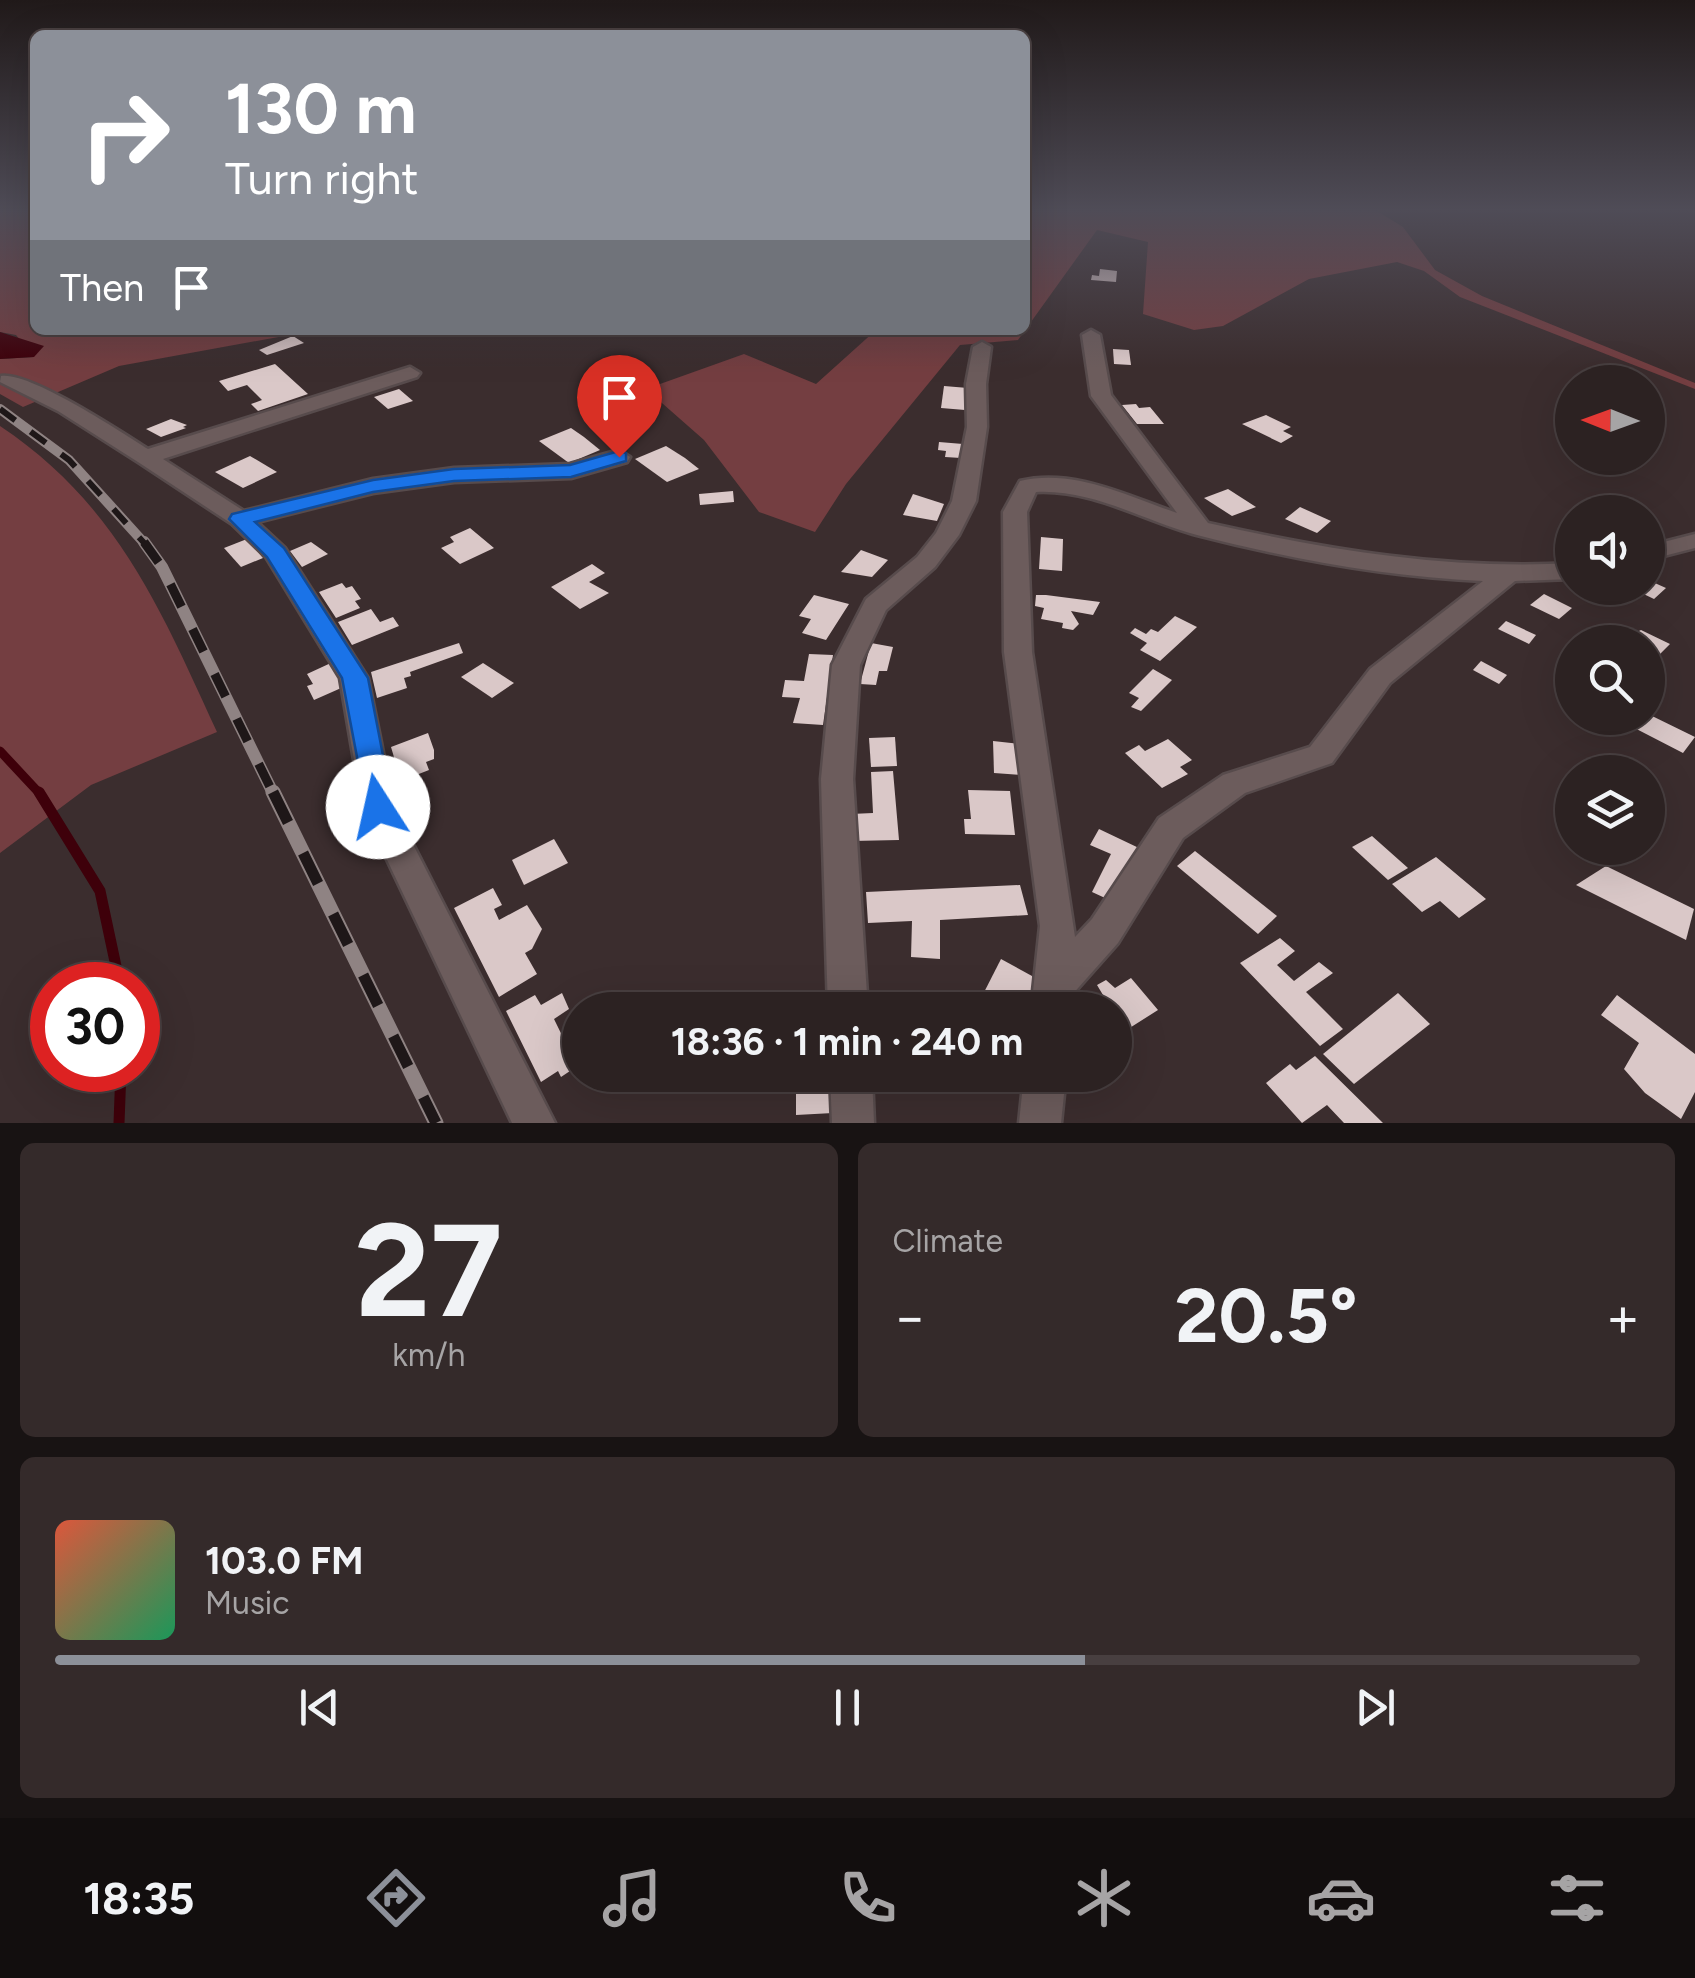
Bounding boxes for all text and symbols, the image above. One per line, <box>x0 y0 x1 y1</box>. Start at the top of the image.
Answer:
text: 130 m <box>225 66 417 151</box>
icon: right <box>60 70 190 200</box>
text: Turn right <box>225 151 418 205</box>
icon: arrive <box>164 260 219 315</box>
text: Then <box>60 265 144 311</box>
pin <box>577 355 662 458</box>
north arrow <box>1555 365 1665 475</box>
map controls <box>1555 365 1665 865</box>
icon: arrive <box>592 370 647 425</box>
button: sound <box>1555 495 1665 605</box>
button: search <box>1555 625 1665 735</box>
position arrow <box>326 755 430 859</box>
button: layers <box>1555 755 1665 865</box>
speed limit sign: 30 <box>30 962 160 1092</box>
text: 18:36 · 1 min · 240 m <box>671 1019 1023 1065</box>
text: 27 <box>355 1193 503 1349</box>
text: Climate <box>893 1222 1003 1260</box>
text: 20.5° <box>1175 1271 1358 1361</box>
text: − <box>893 1284 927 1350</box>
text: + <box>1606 1284 1640 1350</box>
text: km/h <box>392 1336 465 1374</box>
text: 103.0 FM <box>205 1538 364 1584</box>
text: Music <box>205 1584 290 1622</box>
icon: previous <box>292 1680 347 1735</box>
icon: pause <box>820 1680 875 1735</box>
icon: next <box>1348 1680 1403 1735</box>
icon: directions <box>361 1863 431 1933</box>
icon: music <box>597 1863 667 1933</box>
icon: phone <box>833 1863 903 1933</box>
icon: climate <box>1069 1863 1139 1933</box>
icon: car <box>1306 1863 1376 1933</box>
icon: filters <box>1542 1863 1612 1933</box>
text: 18:35 <box>83 1871 194 1925</box>

